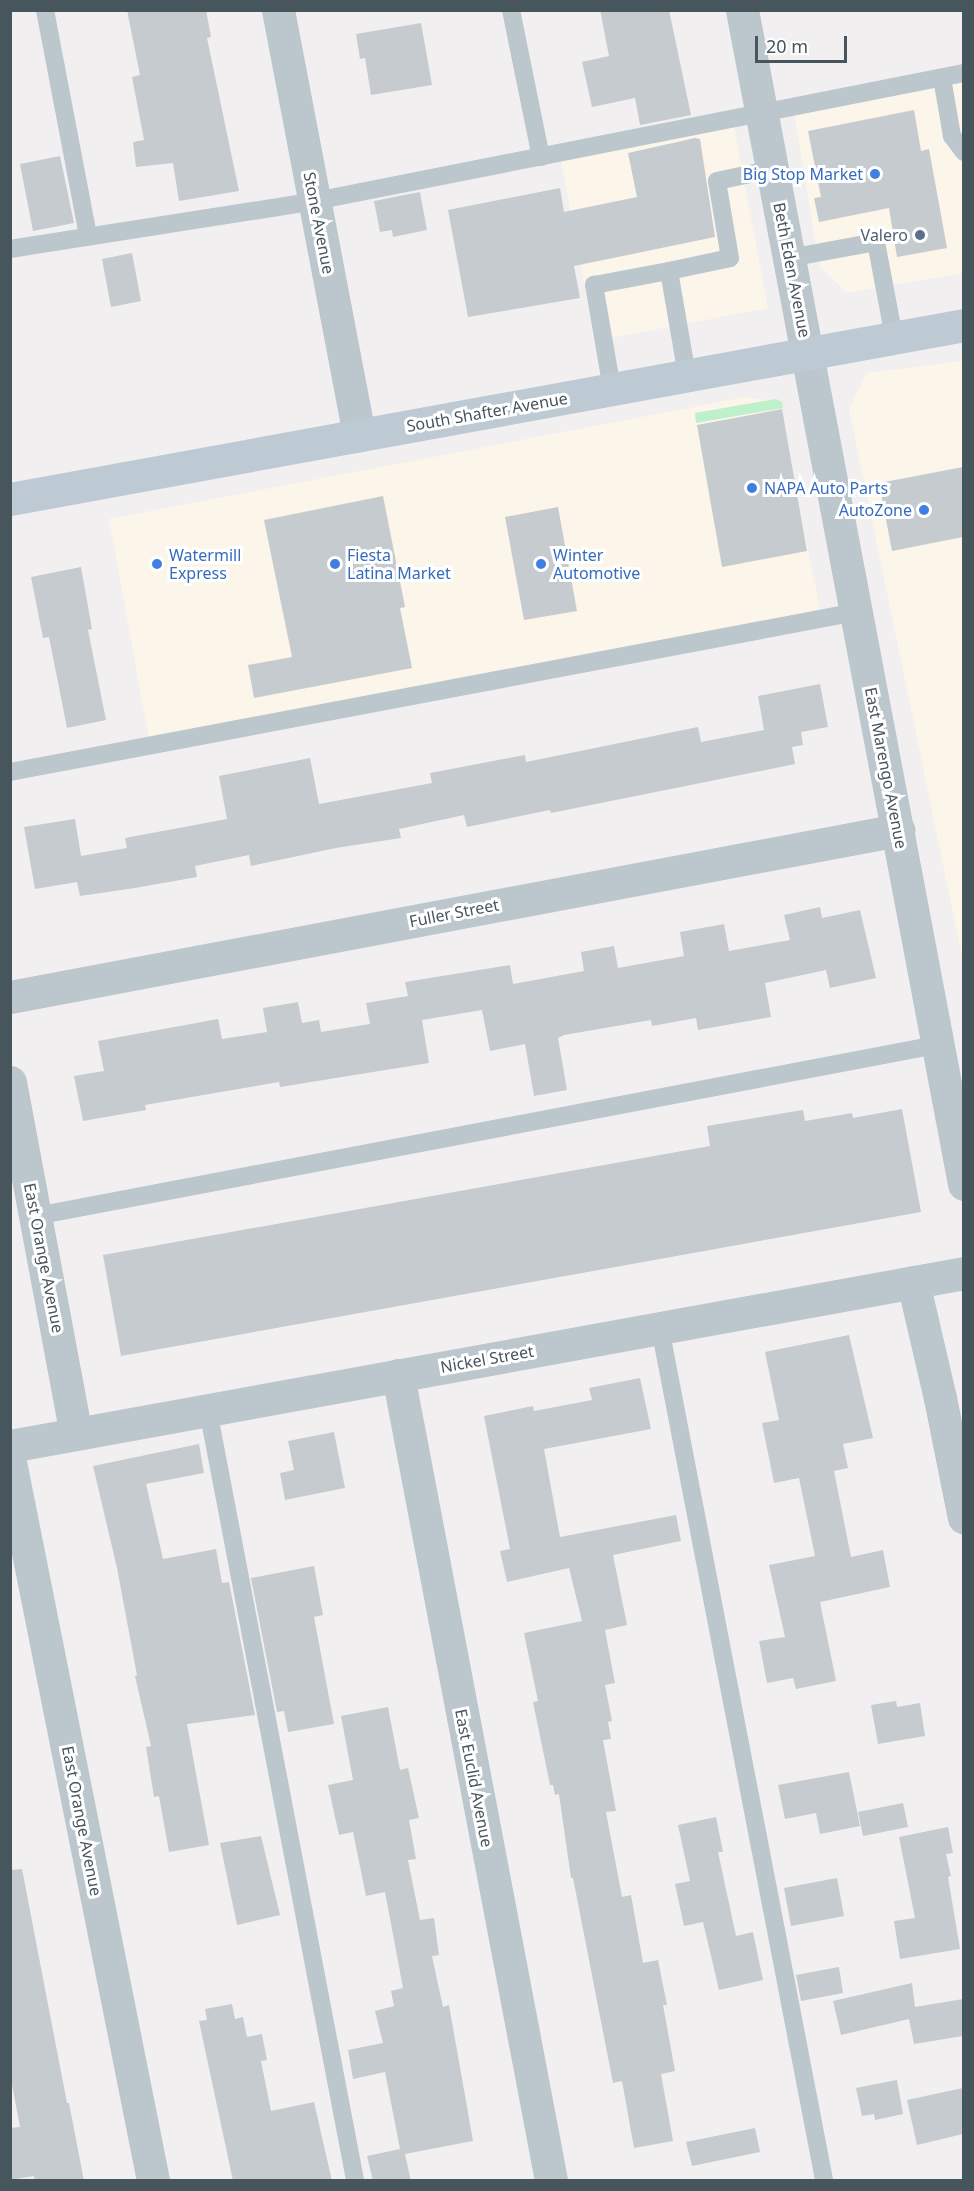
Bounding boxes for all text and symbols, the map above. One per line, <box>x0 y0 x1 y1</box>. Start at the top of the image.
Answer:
scale bar <box>758 24 850 62</box>
text: 20 m <box>766 34 808 58</box>
place label: Big Stop Market <box>743 164 863 184</box>
marker: Big Stop Market <box>868 167 882 181</box>
street label: Stone Avenue <box>300 170 338 276</box>
street label: Beth Eden Avenue <box>769 201 815 339</box>
place label: Valero <box>861 225 908 245</box>
marker: Valero <box>913 228 927 242</box>
street label: South Shafter Avenue <box>405 388 569 436</box>
place label: NAPA Auto Parts <box>764 478 888 498</box>
marker: NAPA Auto Parts <box>745 481 759 495</box>
place label: AutoZone <box>839 500 912 520</box>
marker: AutoZone <box>917 503 931 517</box>
place label: Watermill Express <box>169 545 241 583</box>
place label: Fiesta Latina Market <box>347 545 451 583</box>
place label: Winter Automotive <box>553 545 640 583</box>
marker: Watermill Express <box>150 557 164 571</box>
marker: Fiesta Latina Market <box>328 557 342 571</box>
marker: Winter Automotive <box>534 557 548 571</box>
street label: East Marengo Avenue <box>861 686 911 850</box>
street label: Fuller Street <box>408 895 500 931</box>
street label: East Orange Avenue <box>20 1181 68 1335</box>
street label: Nickel Street <box>439 1341 535 1377</box>
street label: East Euclid Avenue <box>451 1707 497 1849</box>
street label: East Orange Avenue <box>58 1744 106 1898</box>

